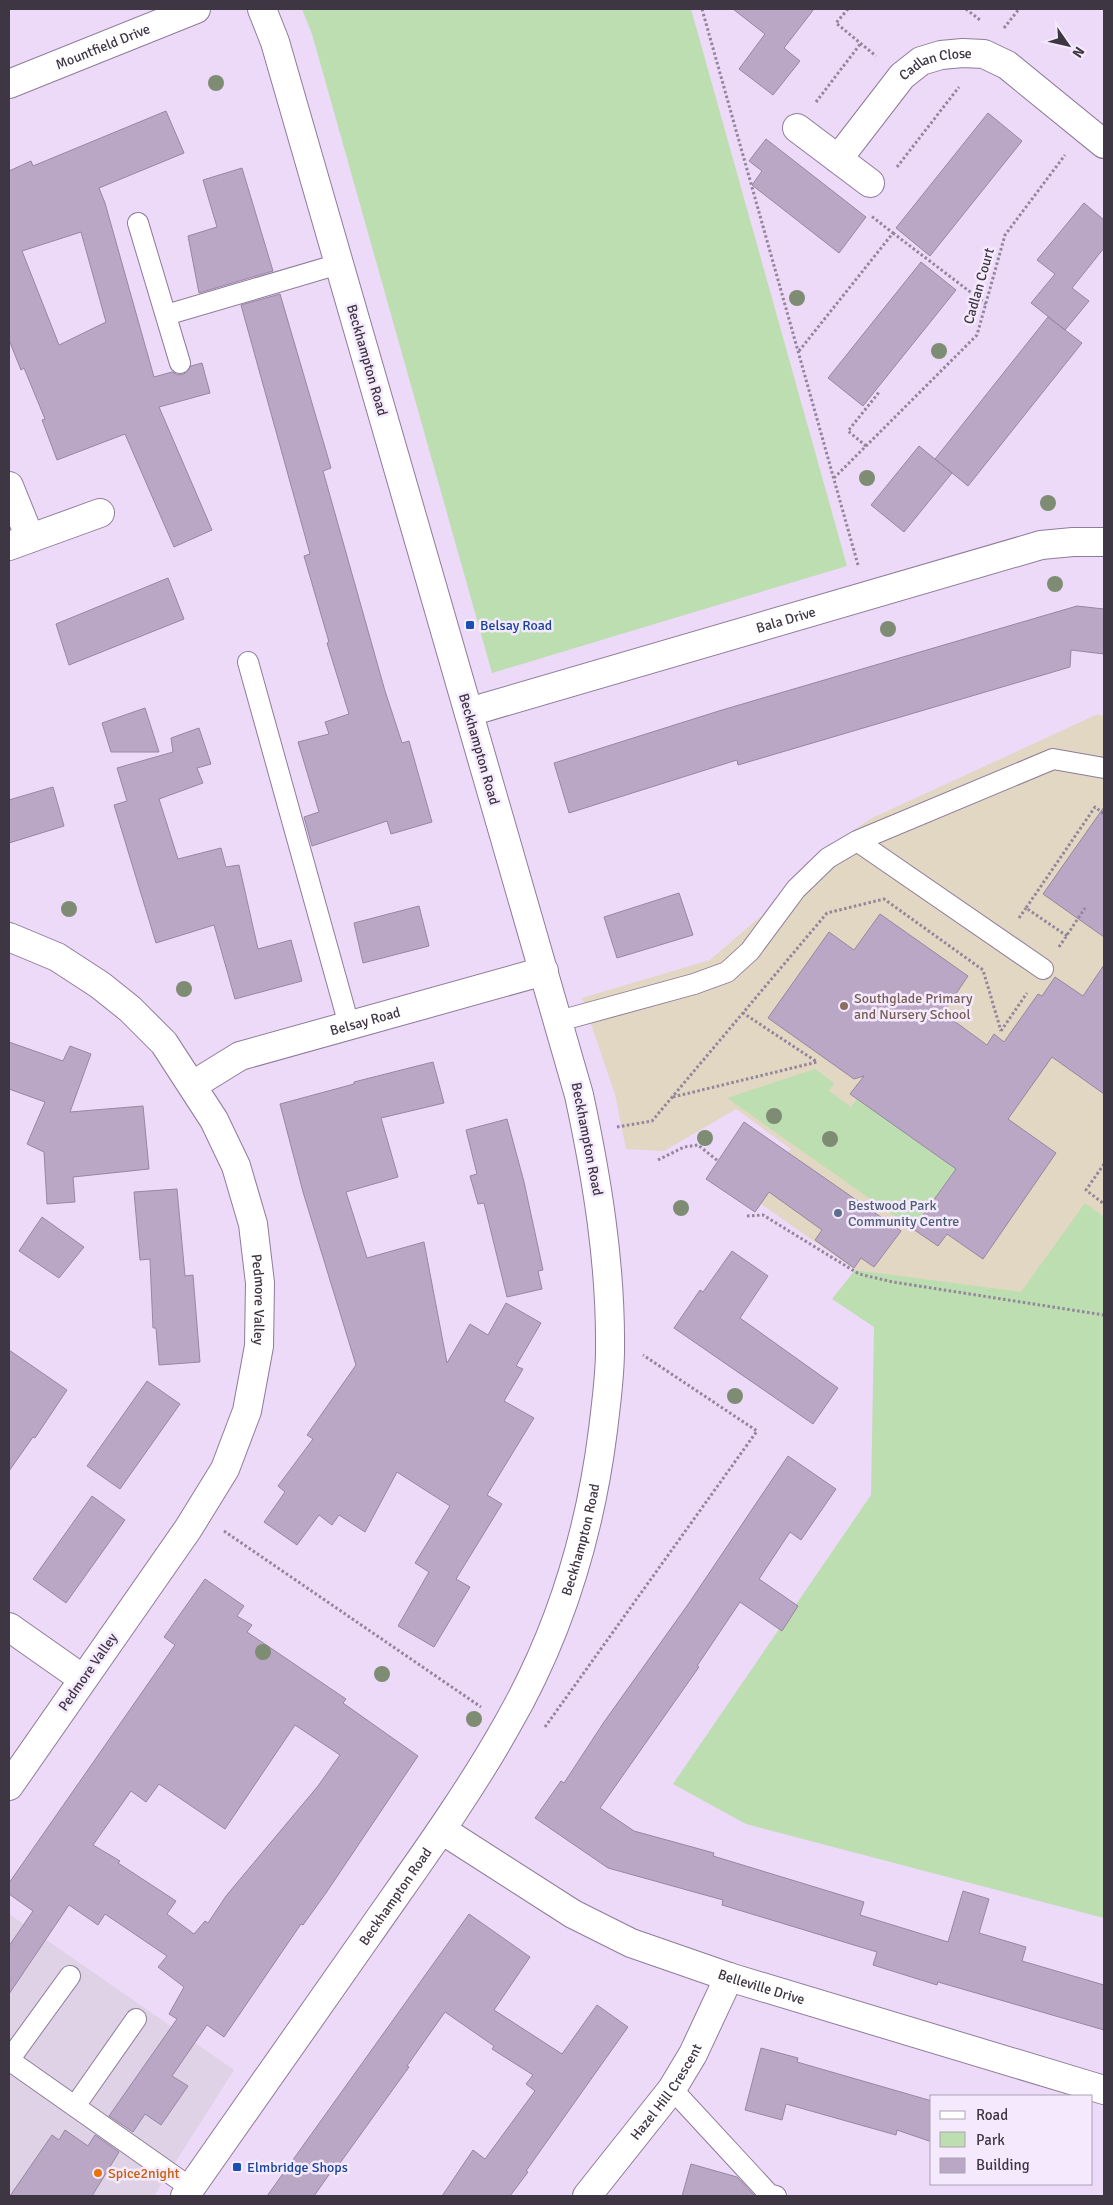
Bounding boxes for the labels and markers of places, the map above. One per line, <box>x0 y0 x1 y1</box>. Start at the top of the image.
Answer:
place label: Belsay Road <box>480 617 552 634</box>
marker: Belsay Road <box>464 619 476 631</box>
place label: Southglade Primary and Nursery School <box>854 990 973 1023</box>
marker: Southglade Primary and Nursery School <box>838 1000 850 1012</box>
place label: Bestwood Park Community Centre <box>848 1197 959 1230</box>
marker: Bestwood Park Community Centre <box>832 1207 844 1219</box>
place label: Elmbridge Shops <box>247 2159 348 2176</box>
marker: Elmbridge Shops <box>231 2161 243 2173</box>
place label: Spice2night <box>108 2165 180 2182</box>
marker: Spice2night <box>92 2167 104 2179</box>

